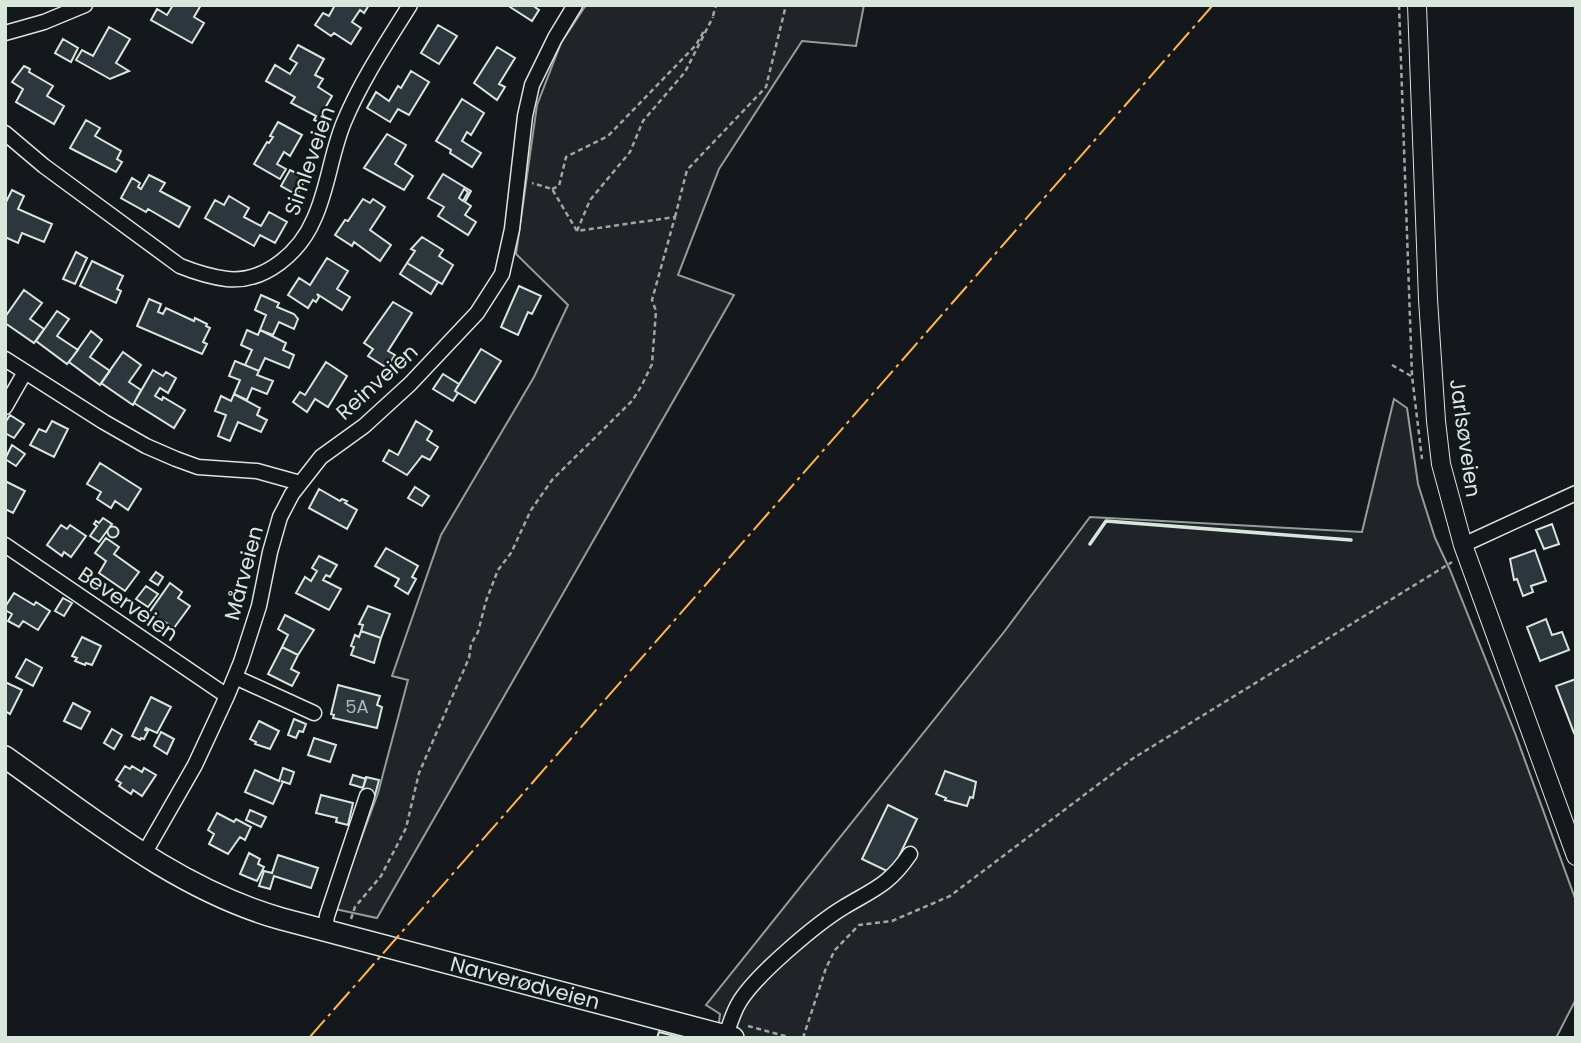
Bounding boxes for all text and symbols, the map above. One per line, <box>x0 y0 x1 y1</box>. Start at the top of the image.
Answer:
street label: Simleveien <box>277 102 342 219</box>
street label: Reinveien <box>329 337 424 426</box>
street label: Jarlsøveien <box>1443 377 1488 499</box>
street label: Mårveien <box>217 522 270 623</box>
street label: Beverveien <box>73 559 184 648</box>
house number: 5A <box>345 694 369 719</box>
street label: Narverødveien <box>447 949 603 1016</box>

